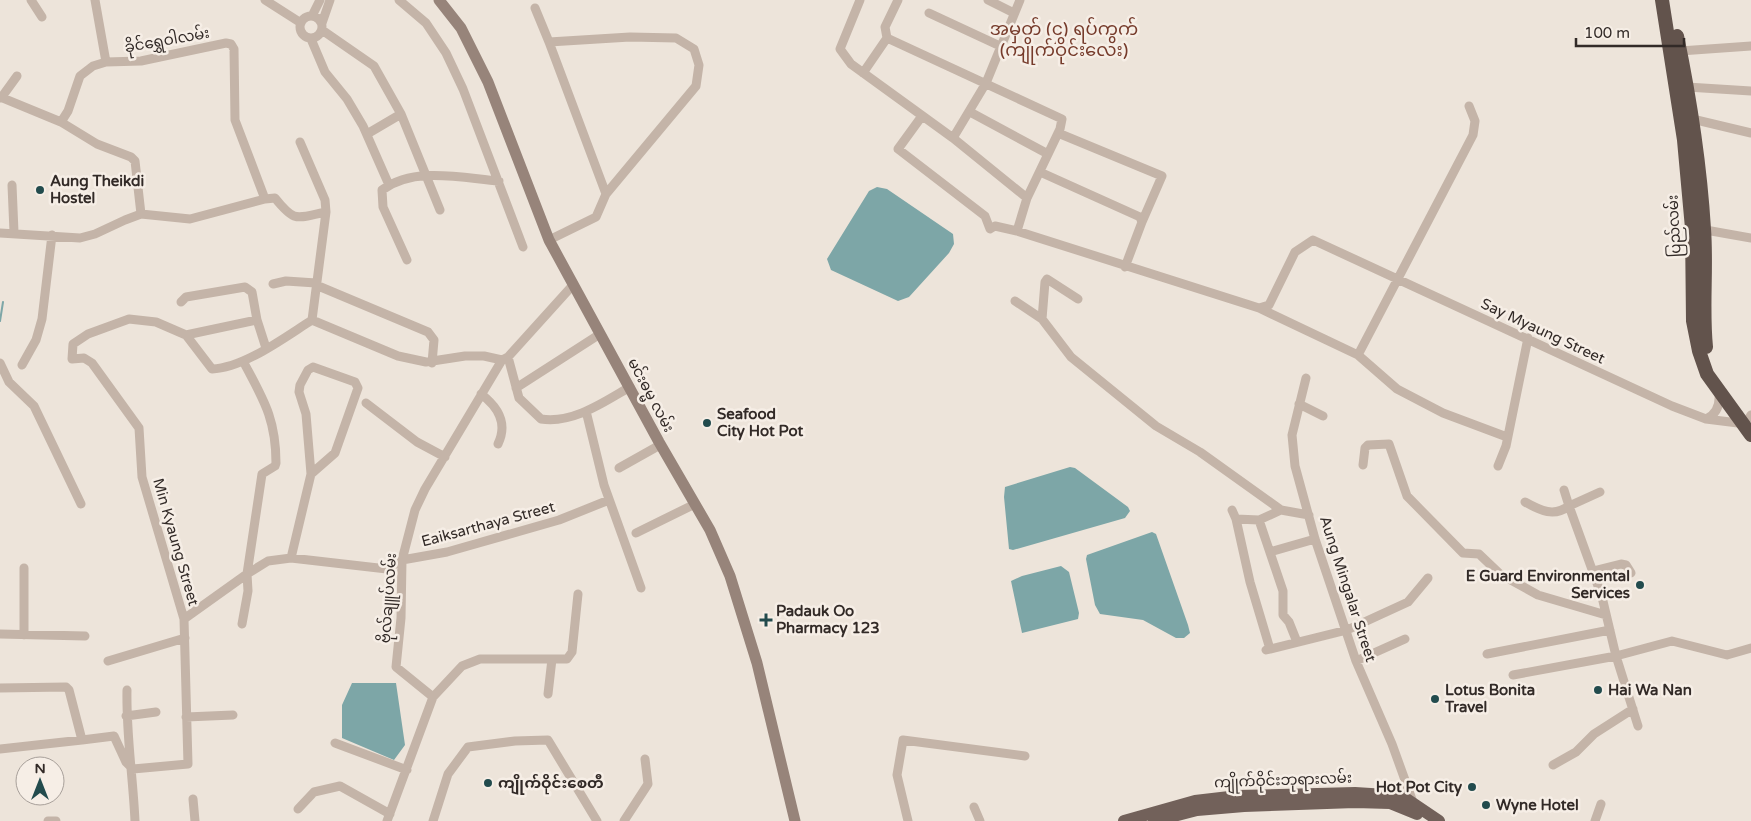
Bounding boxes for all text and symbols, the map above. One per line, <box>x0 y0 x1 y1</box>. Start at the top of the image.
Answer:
scale bar <box>1576 15 1684 47</box>
district label: အမှတ် (၄) ရပ်ကွက် (ကျိုက်ဝိုင်းလေး) <box>990 16 1138 65</box>
street label: ခိုင်ရွှေဝါလမ်း <box>123 23 211 59</box>
text: 100 m <box>1584 24 1630 42</box>
place label: Aung Theikdi Hostel <box>50 172 144 207</box>
marker: Aung Theikdi Hostel <box>34 184 46 196</box>
street label: ပြည်လမ်း <box>1662 194 1688 258</box>
street label: Say Myaung Street <box>1478 294 1608 368</box>
street label: မင်းဓမ္မ လမ်း <box>621 354 679 437</box>
place label: Seafood City Hot Pot <box>717 405 804 441</box>
marker: Seafood City Hot Pot <box>701 417 713 429</box>
street label: Min Kyaung Street <box>149 476 203 608</box>
street label: Eaiksarthaya Street <box>419 497 557 550</box>
street label: Aung Mingalar Street <box>1316 514 1380 665</box>
street label: ဗိုလ်ချူပ်လမ်း <box>375 552 403 644</box>
place label: E Guard Environmental Services <box>1466 567 1630 602</box>
marker: E Guard Environmental Services <box>1634 579 1646 591</box>
place label: Padauk Oo Pharmacy 123 <box>776 602 880 638</box>
marker: Padauk Oo Pharmacy 123 <box>760 614 772 626</box>
place label: Lotus Bonita Travel <box>1444 681 1535 716</box>
place label: Hai Wa Nan <box>1608 681 1692 699</box>
marker: Hai Wa Nan <box>1592 684 1604 696</box>
marker: Lotus Bonita Travel <box>1429 693 1441 705</box>
north arrow <box>15 756 65 806</box>
text: N <box>34 760 46 777</box>
street label: ကျိုက်ဝိုင်းဘုရားလမ်း <box>1214 768 1352 794</box>
place label: ကျိုက်ဝိုင်းစေတီ <box>498 773 604 795</box>
marker: ကျိုက်ဝိုင်းစေတီ <box>482 777 494 789</box>
place label: Hot Pot City <box>1376 778 1462 797</box>
marker: Hot Pot City <box>1466 781 1478 793</box>
place label: Wyne Hotel <box>1496 796 1579 815</box>
marker: Wyne Hotel <box>1480 799 1492 811</box>

